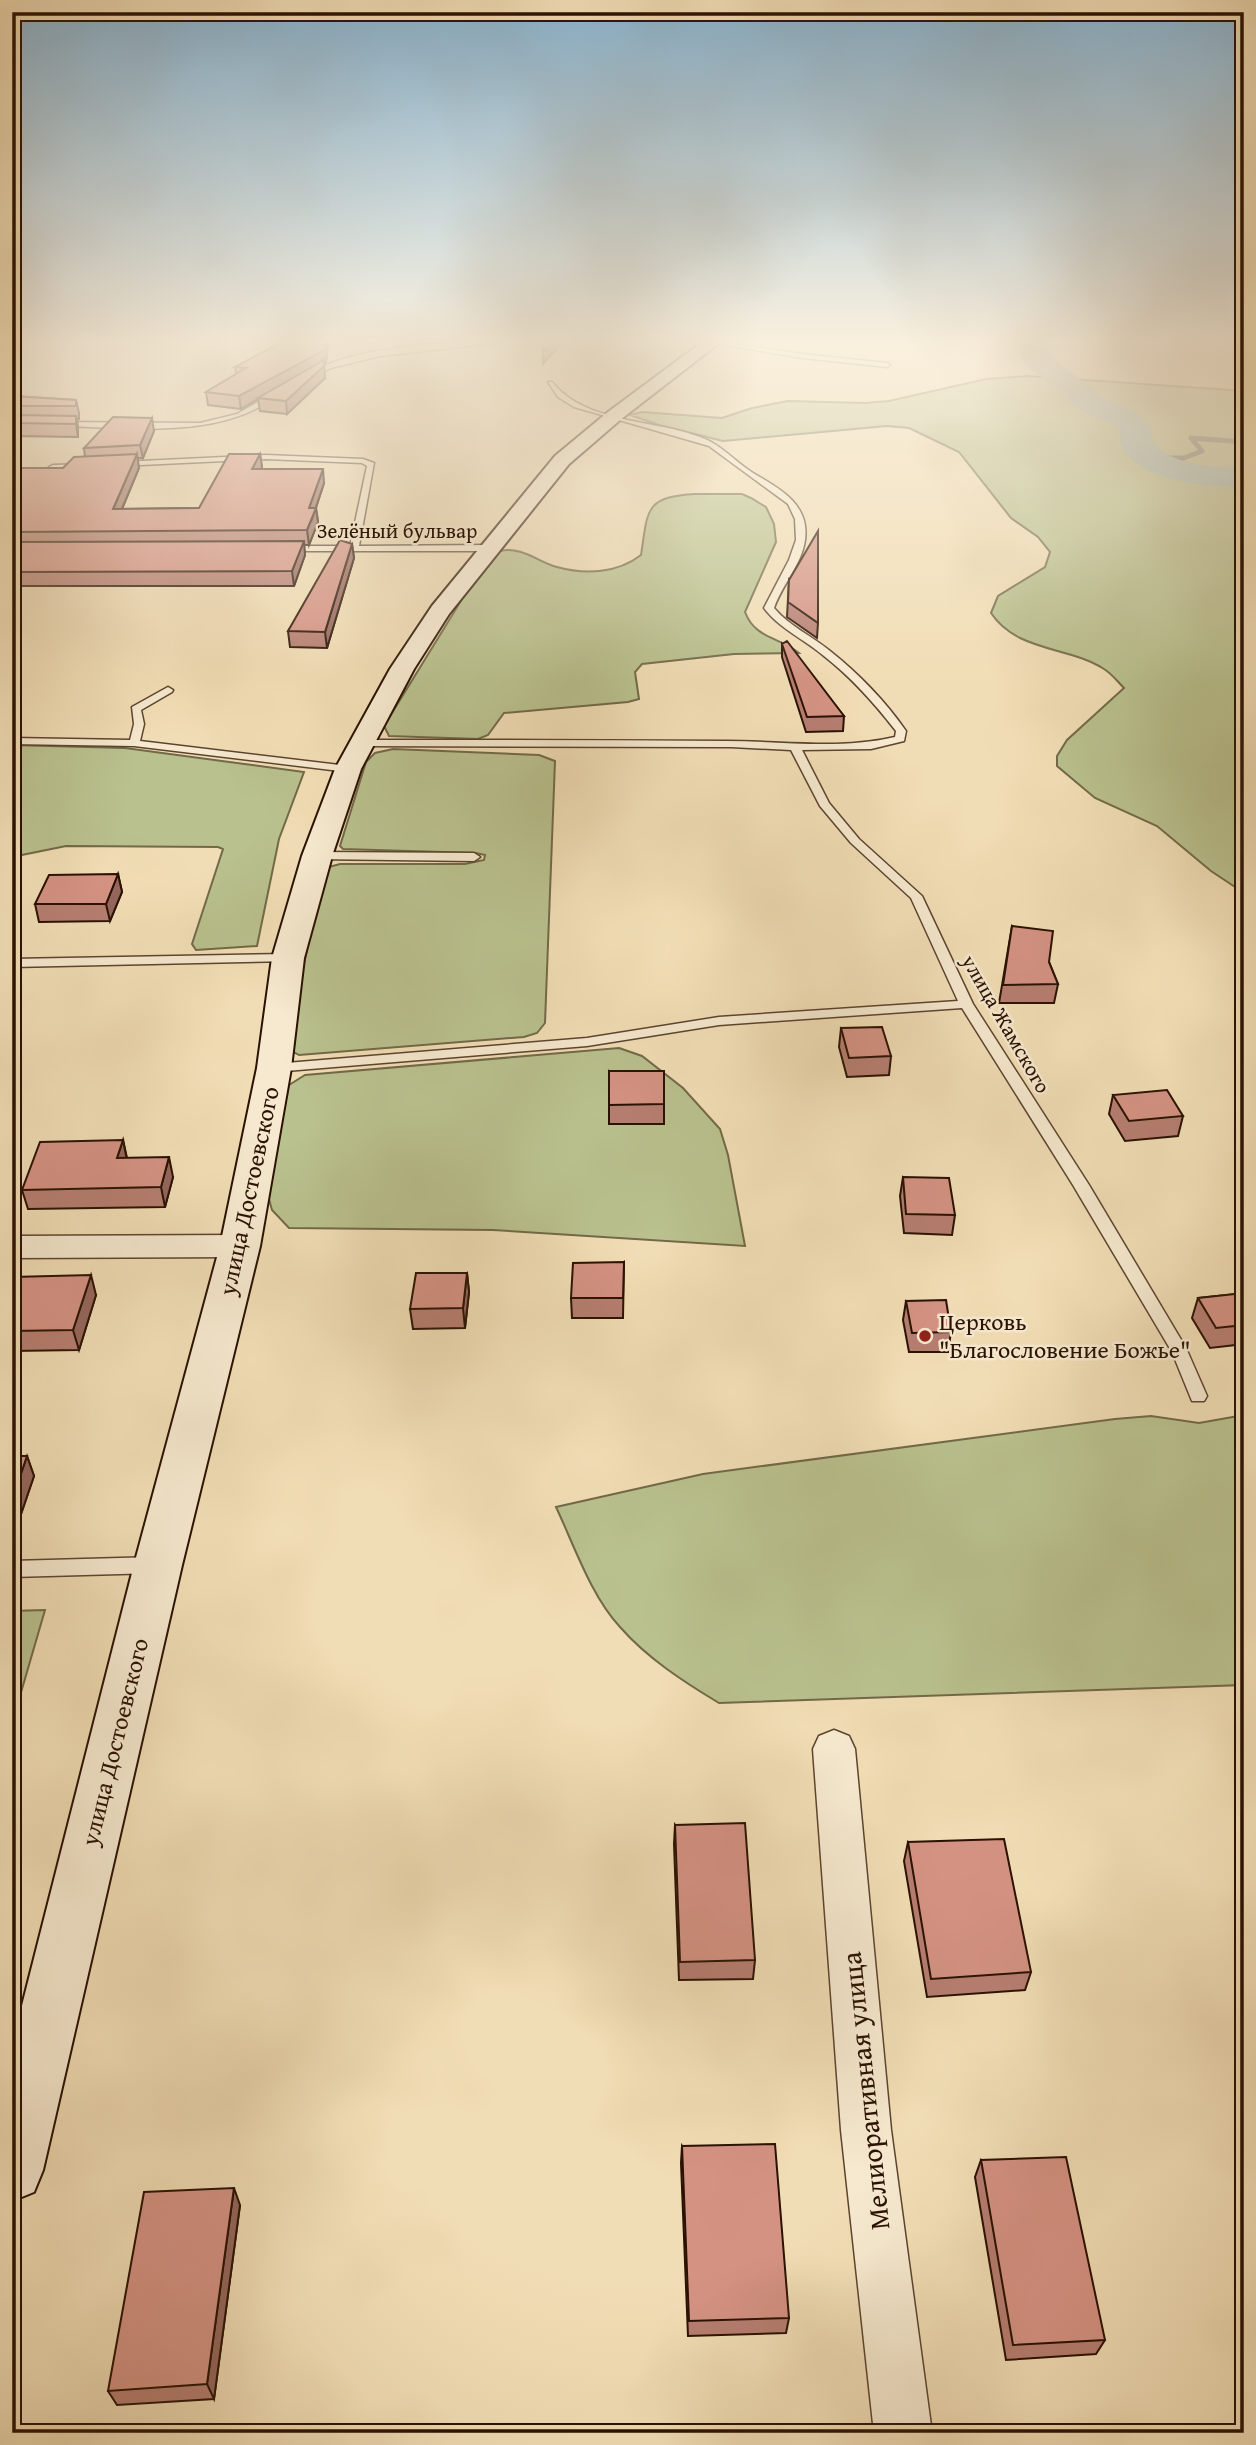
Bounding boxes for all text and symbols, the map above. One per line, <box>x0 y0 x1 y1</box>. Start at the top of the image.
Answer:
street label: Зелёный бульвар <box>317 515 477 546</box>
street label: улица Жамского <box>954 948 1059 1099</box>
street label: улица Достоевского <box>209 1083 288 1300</box>
place label: Церковь "Благословение Божье" <box>939 1304 1191 1367</box>
marker: Церковь "Благословение Божье" <box>917 1328 933 1344</box>
street label: улица Достоевского <box>72 1634 157 1850</box>
street label: Мелиоративная улица <box>829 1949 899 2232</box>

